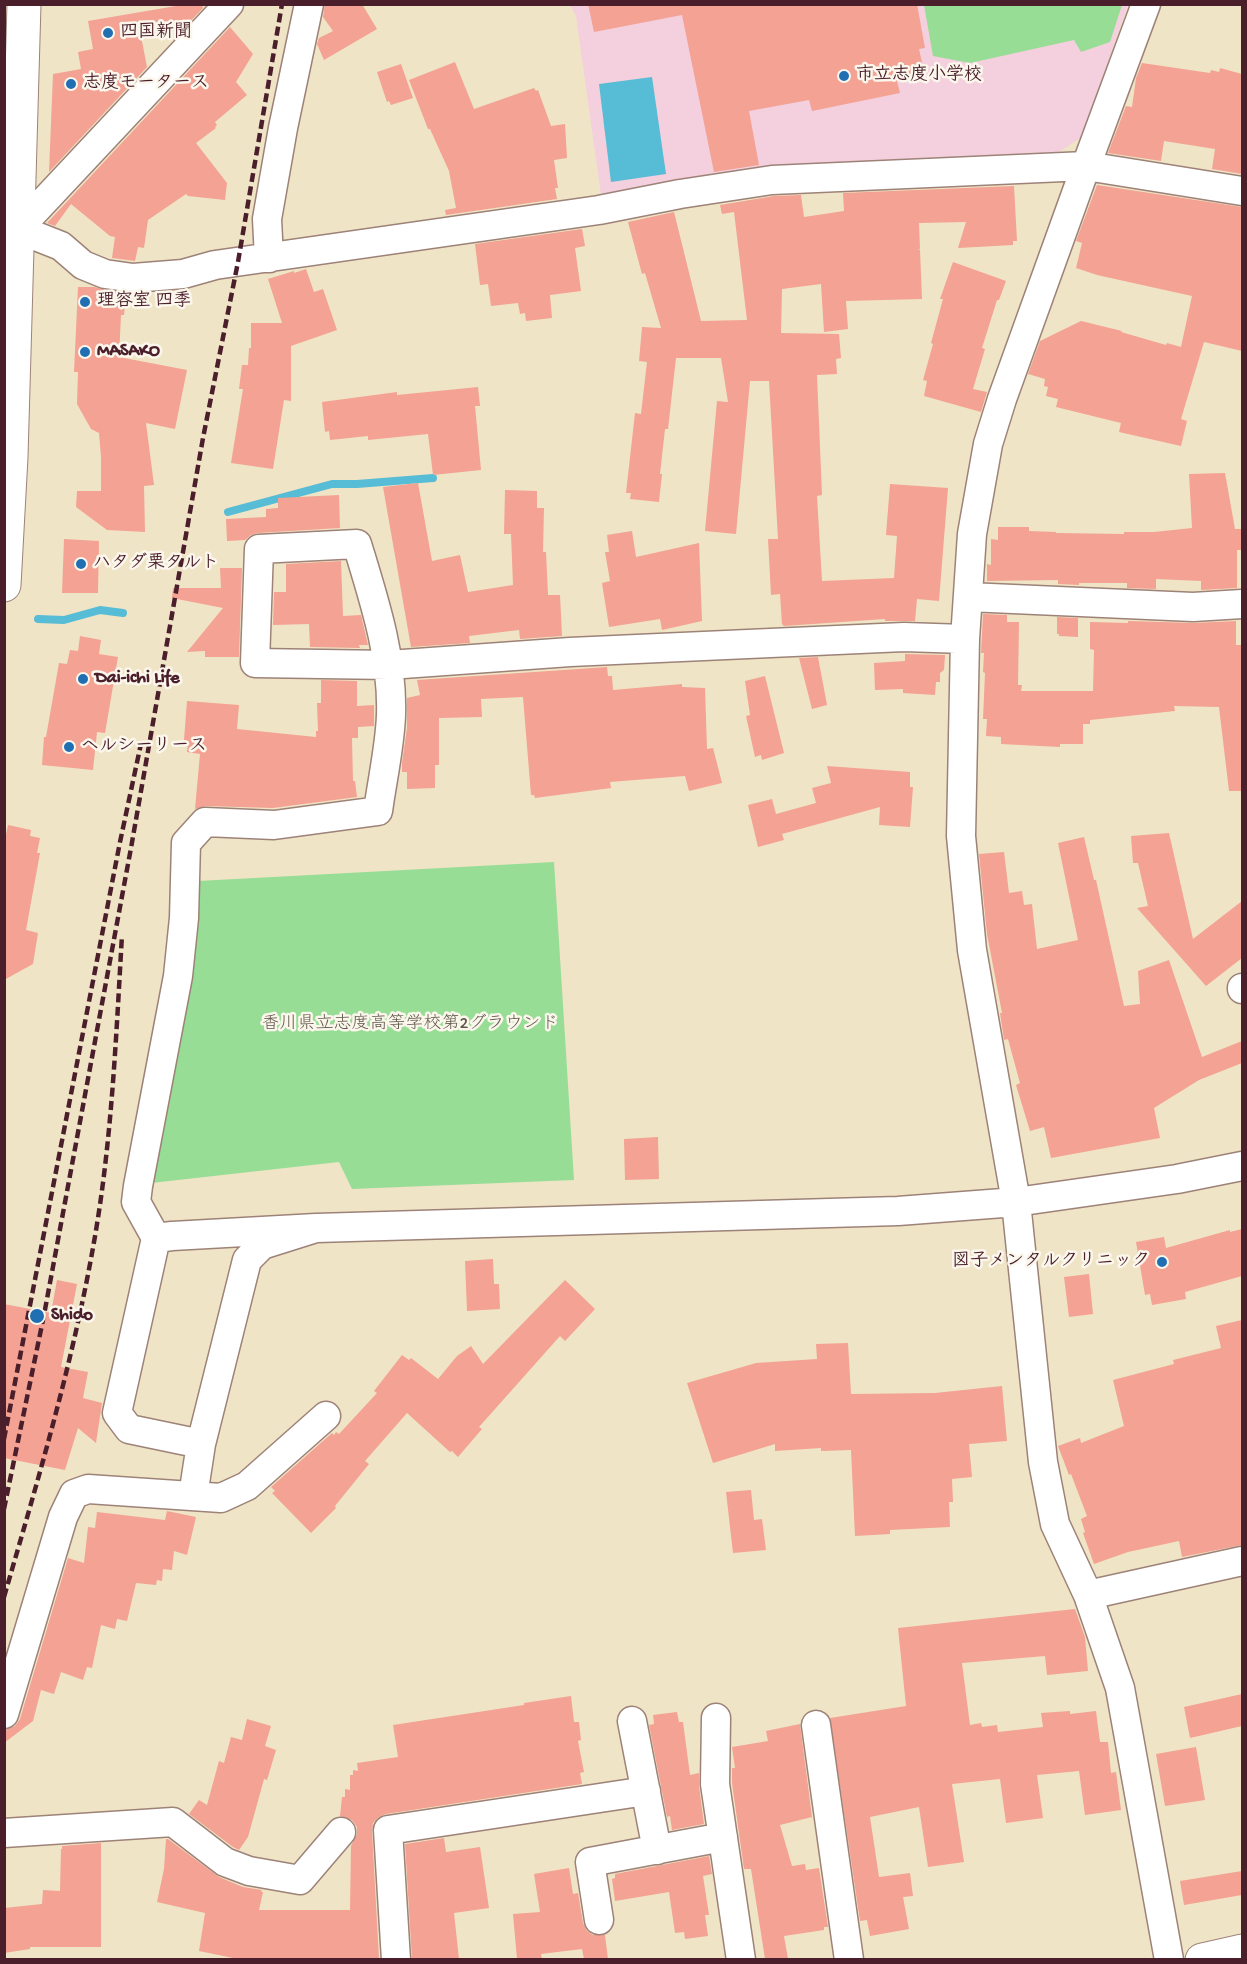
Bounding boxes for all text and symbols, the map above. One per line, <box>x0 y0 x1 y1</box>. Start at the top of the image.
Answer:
place label: 四国新聞 <box>120 22 192 44</box>
marker: 四国新聞 <box>101 26 115 40</box>
place label: 市立志度小学校 <box>856 65 982 87</box>
marker: 市立志度小学校 <box>837 69 851 83</box>
place label: 志度モータース <box>83 73 209 95</box>
marker: 志度モータース <box>64 77 78 91</box>
place label: 理容室 四季 <box>97 291 191 313</box>
marker: 理容室 四季 <box>78 295 92 309</box>
place label: MASAKO <box>97 341 160 363</box>
marker: MASAKO <box>78 345 92 359</box>
place label: ハタダ栗タルト <box>93 553 219 575</box>
marker: ハタダ栗タルト <box>74 557 88 571</box>
place label: Dai-ichi Life <box>95 668 179 690</box>
marker: Dai-ichi Life <box>76 672 90 686</box>
place label: ヘルシーリース <box>81 736 207 758</box>
marker: ヘルシーリース <box>62 740 76 754</box>
park label: 香川県立志度高等学校第2グラウンド <box>262 1014 558 1036</box>
place label: 図子メンタルクリニック <box>952 1251 1150 1273</box>
marker: 図子メンタルクリニック <box>1155 1255 1169 1269</box>
place label: Shido <box>51 1305 93 1327</box>
marker: Shido <box>28 1307 46 1325</box>

